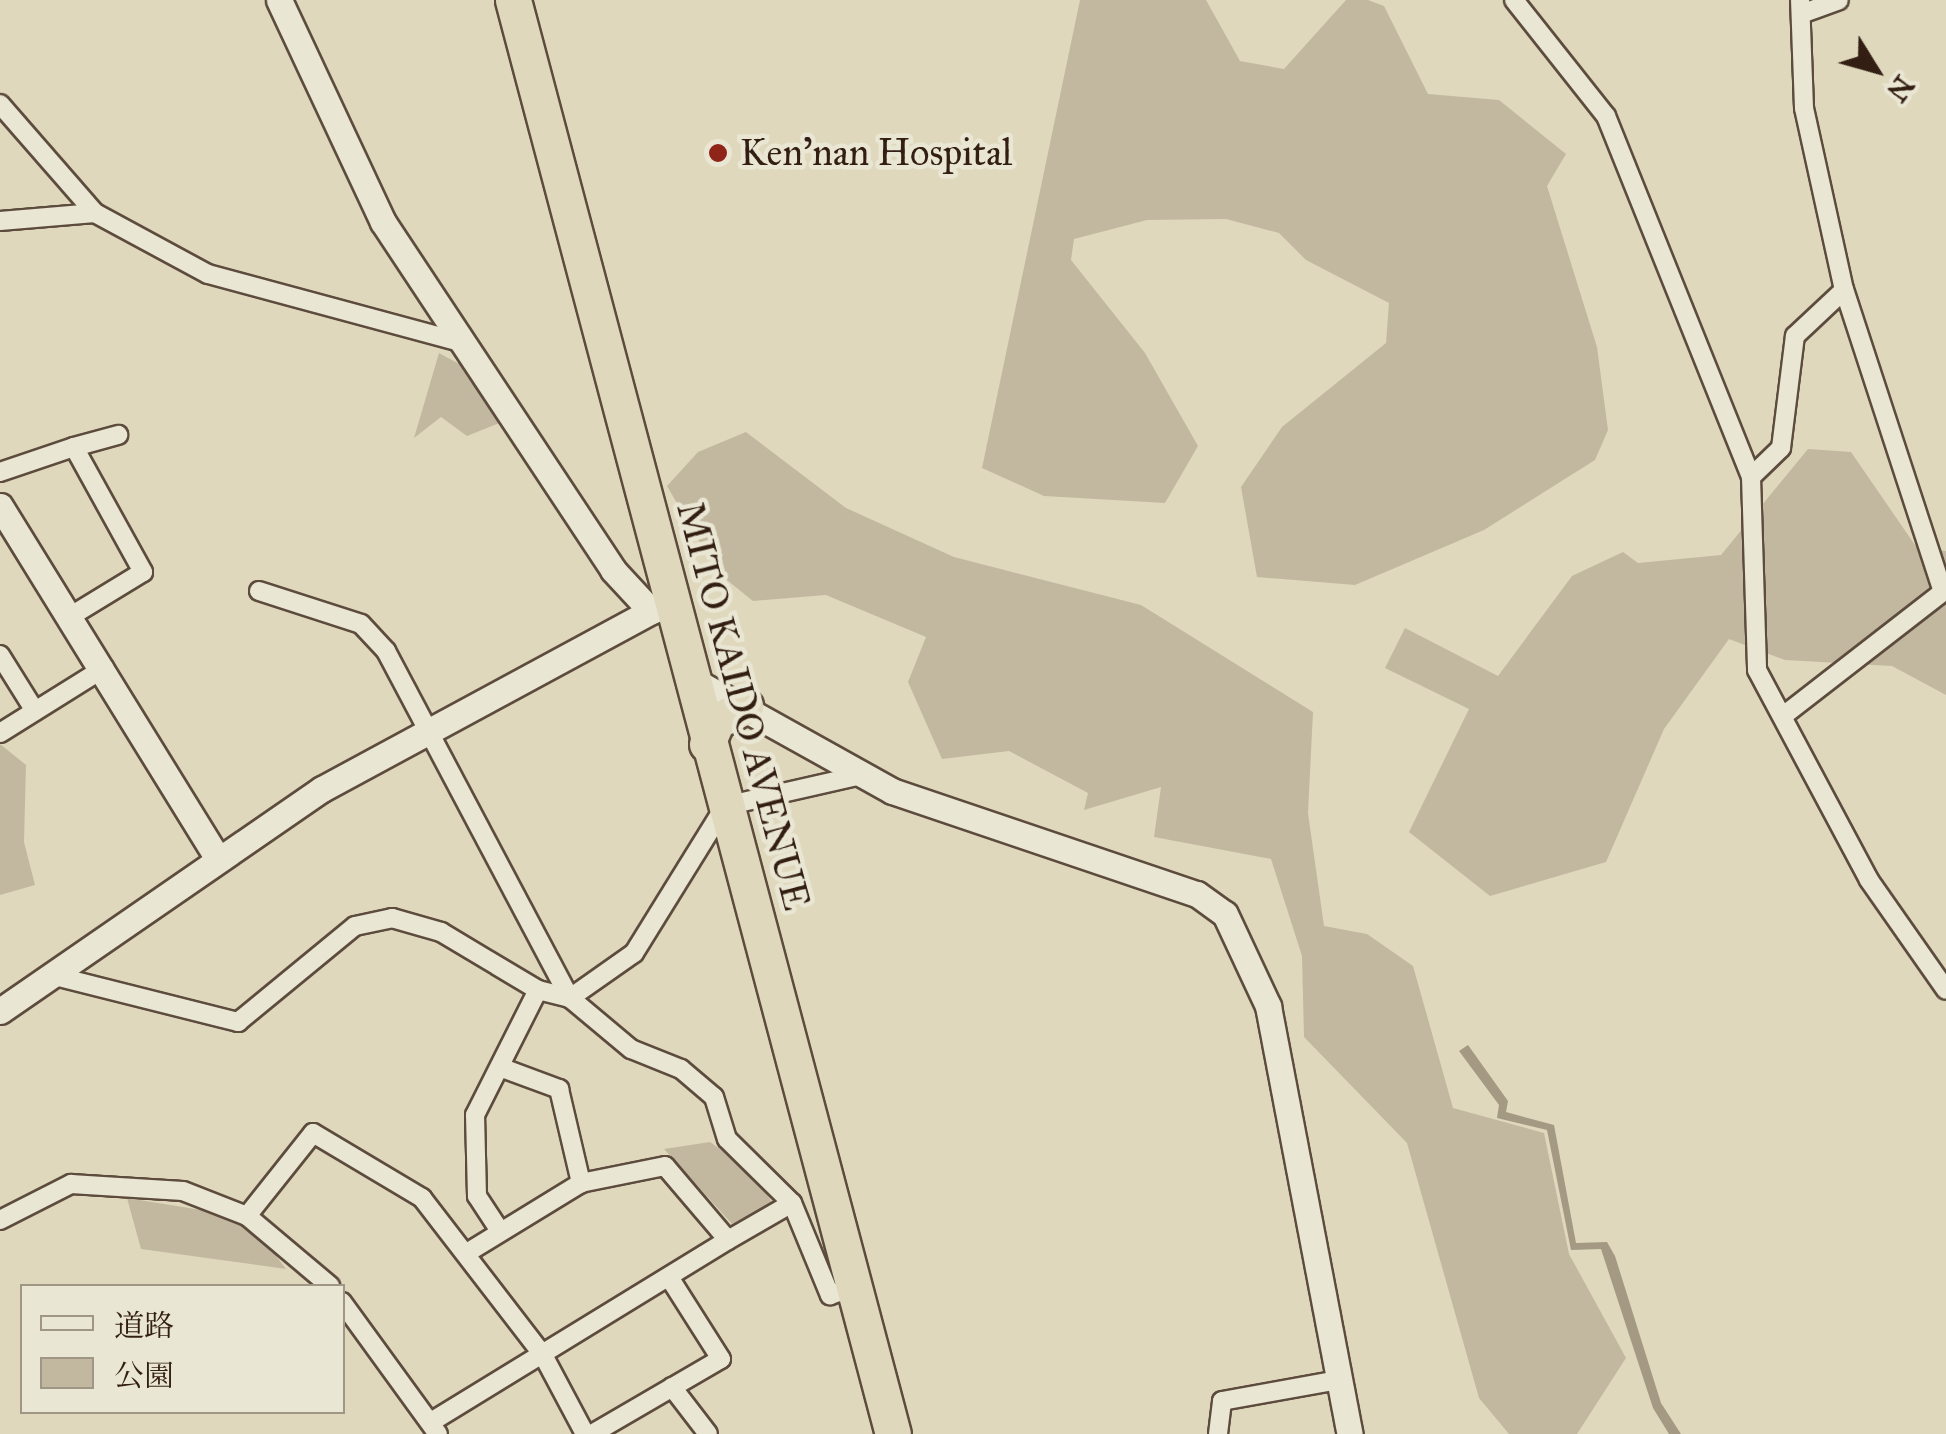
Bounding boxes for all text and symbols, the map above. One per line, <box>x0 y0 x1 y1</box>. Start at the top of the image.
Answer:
north arrow <box>1826 20 1926 120</box>
text: N <box>1879 68 1921 108</box>
place label: Ken'nan Hospital <box>740 130 1012 176</box>
marker: Ken'nan Hospital <box>705 140 731 166</box>
street label: MITO KAIDO AVENUE <box>667 497 819 915</box>
legend <box>20 1284 345 1414</box>
text: 道路 <box>114 1308 174 1344</box>
text: 公園 <box>114 1358 174 1394</box>

